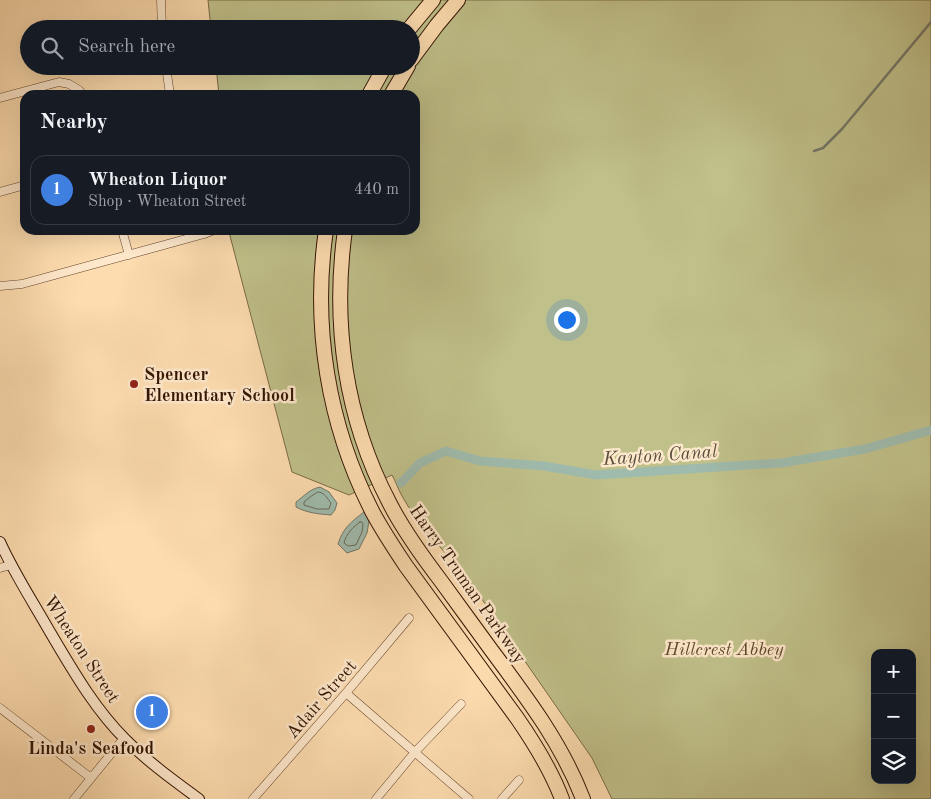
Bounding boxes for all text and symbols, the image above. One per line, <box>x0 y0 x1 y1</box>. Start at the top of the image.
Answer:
search box <box>20 20 420 75</box>
icon: search <box>38 34 66 62</box>
text: Search here <box>78 38 175 57</box>
text: Nearby <box>40 112 108 133</box>
text: Wheaton Liquor <box>88 171 227 190</box>
text: 1 <box>52 182 62 198</box>
text: 440 m <box>354 182 399 198</box>
text: Shop · Wheaton Street <box>88 194 246 210</box>
your location <box>554 307 580 333</box>
place label: Spencer Elementary School <box>144 366 295 405</box>
marker: Spencer Elementary School <box>128 378 140 390</box>
water label: Kayton Canal <box>601 443 719 470</box>
street label: Harry Truman Parkway <box>406 502 529 667</box>
street label: Wheaton Street <box>40 593 122 706</box>
park label: Hillcrest Abbey <box>664 641 784 659</box>
map controls <box>871 649 916 784</box>
button: + <box>871 649 916 694</box>
street label: Adair Street <box>283 657 360 742</box>
pin: 1 <box>136 693 168 731</box>
button: − <box>871 694 916 739</box>
marker: Linda's Seafood <box>85 723 97 735</box>
button: layers <box>871 739 916 784</box>
place label: Linda's Seafood <box>28 740 154 758</box>

